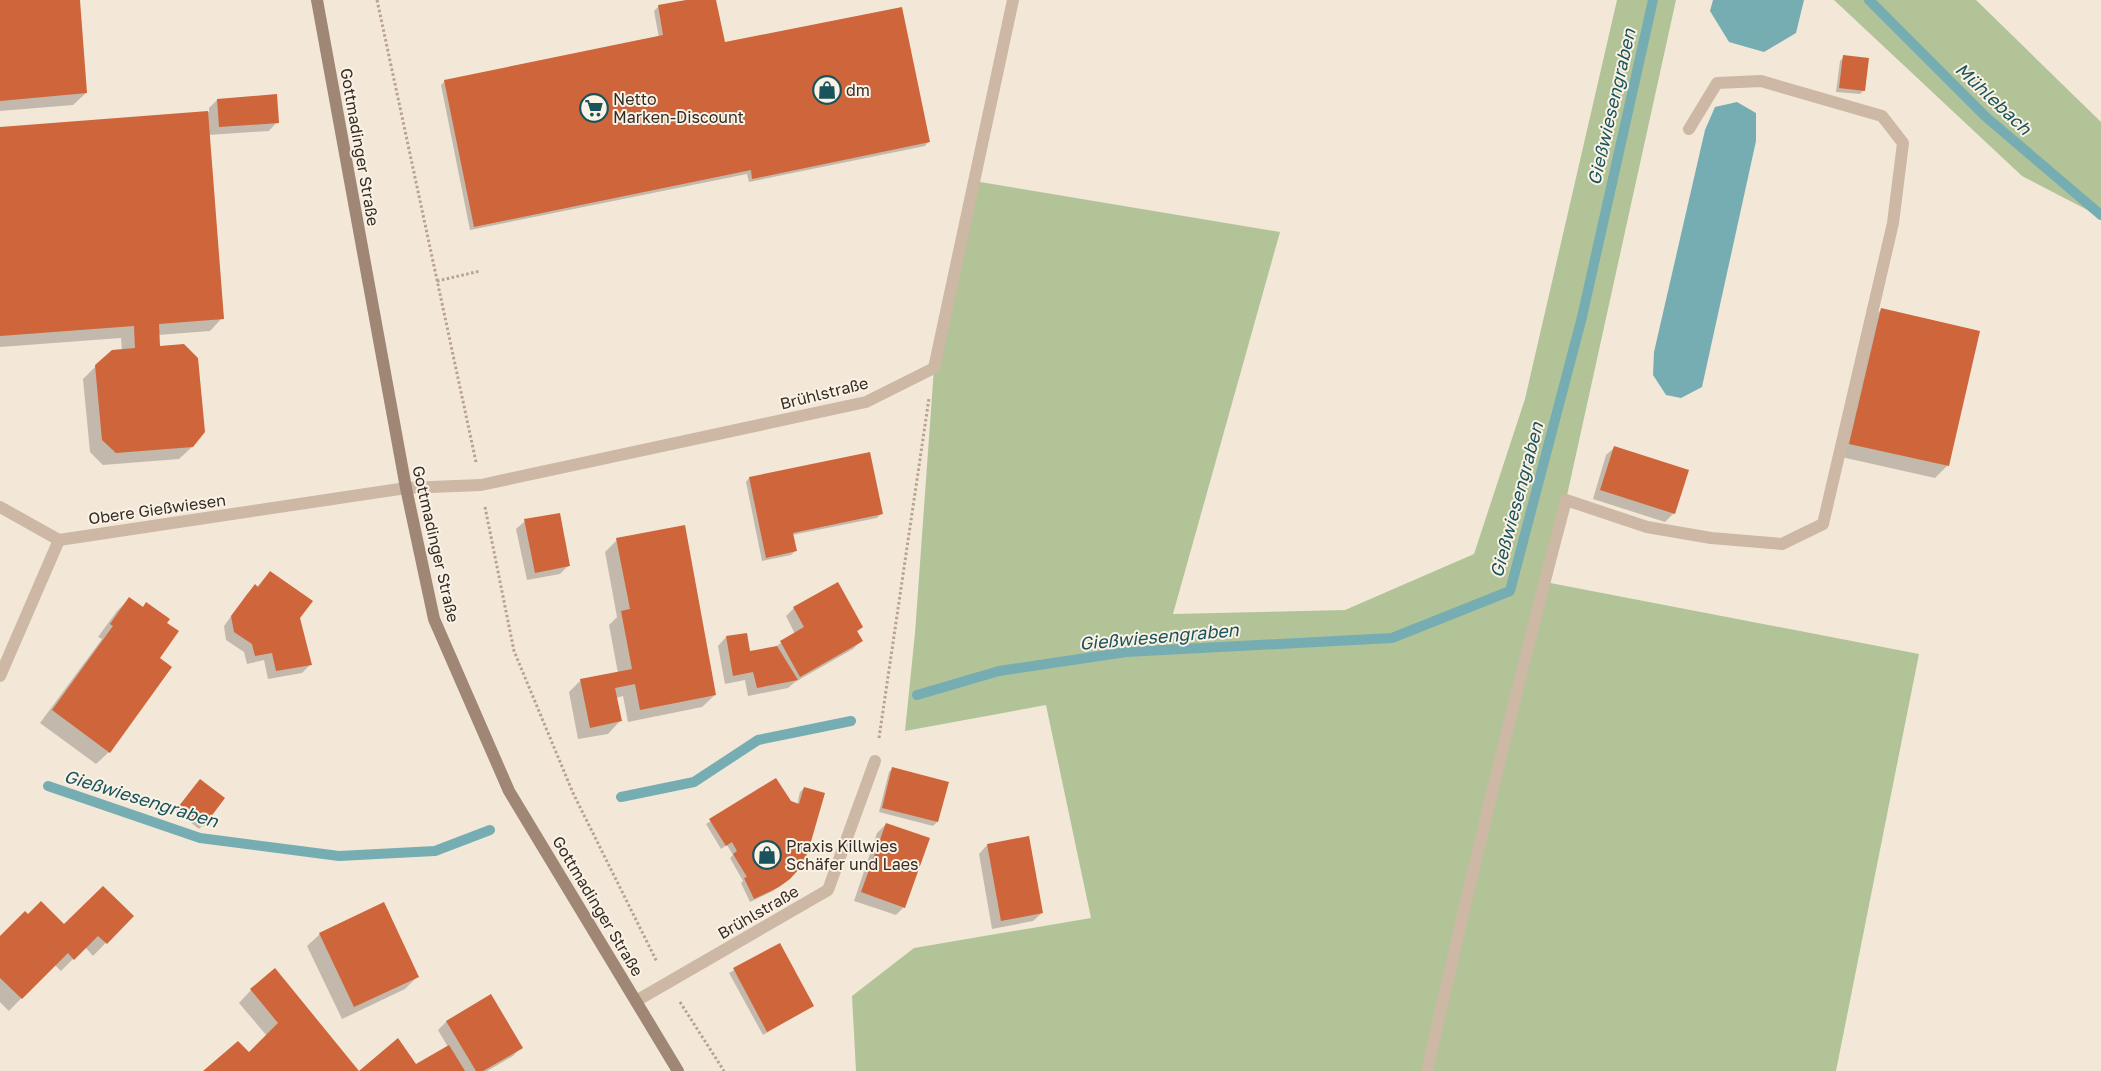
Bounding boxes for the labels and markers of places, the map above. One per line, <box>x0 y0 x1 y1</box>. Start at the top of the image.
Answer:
shop icon: dm <box>812 75 842 105</box>
place label: dm <box>846 80 870 100</box>
place label: Netto Marken-Discount <box>613 89 744 127</box>
supermarket icon: Netto Marken-Discount <box>579 93 609 123</box>
place label: Praxis Killwies Schäfer und Laes <box>786 836 918 874</box>
shop icon: Praxis Killwies Schäfer und Laes <box>752 840 782 870</box>

